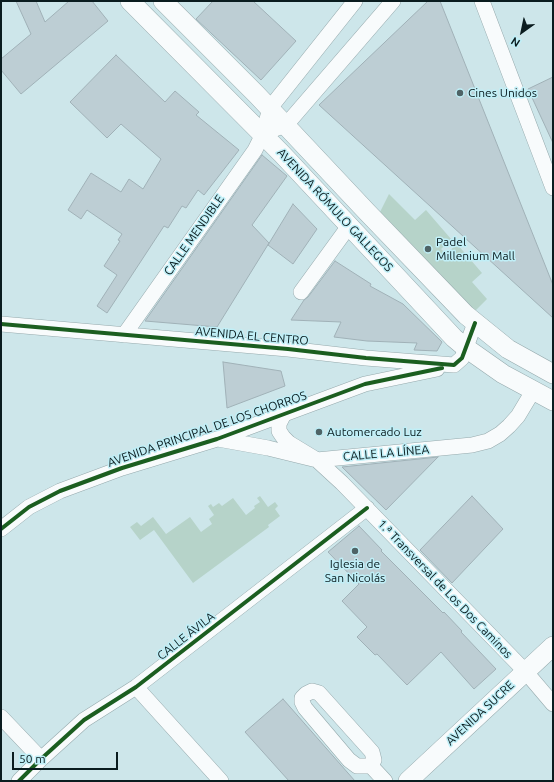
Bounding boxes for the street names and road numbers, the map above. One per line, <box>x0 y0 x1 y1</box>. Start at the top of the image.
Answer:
street label: AVENIDA RÓMULO GALLEGOS <box>274 145 396 275</box>
street label: CALLE MENDIBLE <box>161 192 227 278</box>
street label: AVENIDA EL CENTRO <box>195 324 309 348</box>
street label: AVENIDA PRINCIPAL DE LOS CHORROS <box>106 388 308 470</box>
street label: CALLE LA LÍNEA <box>342 442 430 464</box>
street label: 1.ª Transversal de Los Dos Caminos <box>375 517 515 661</box>
street label: CALLE ÁVILA <box>154 609 218 663</box>
street label: AVENIDA SUCRE <box>443 678 517 748</box>

